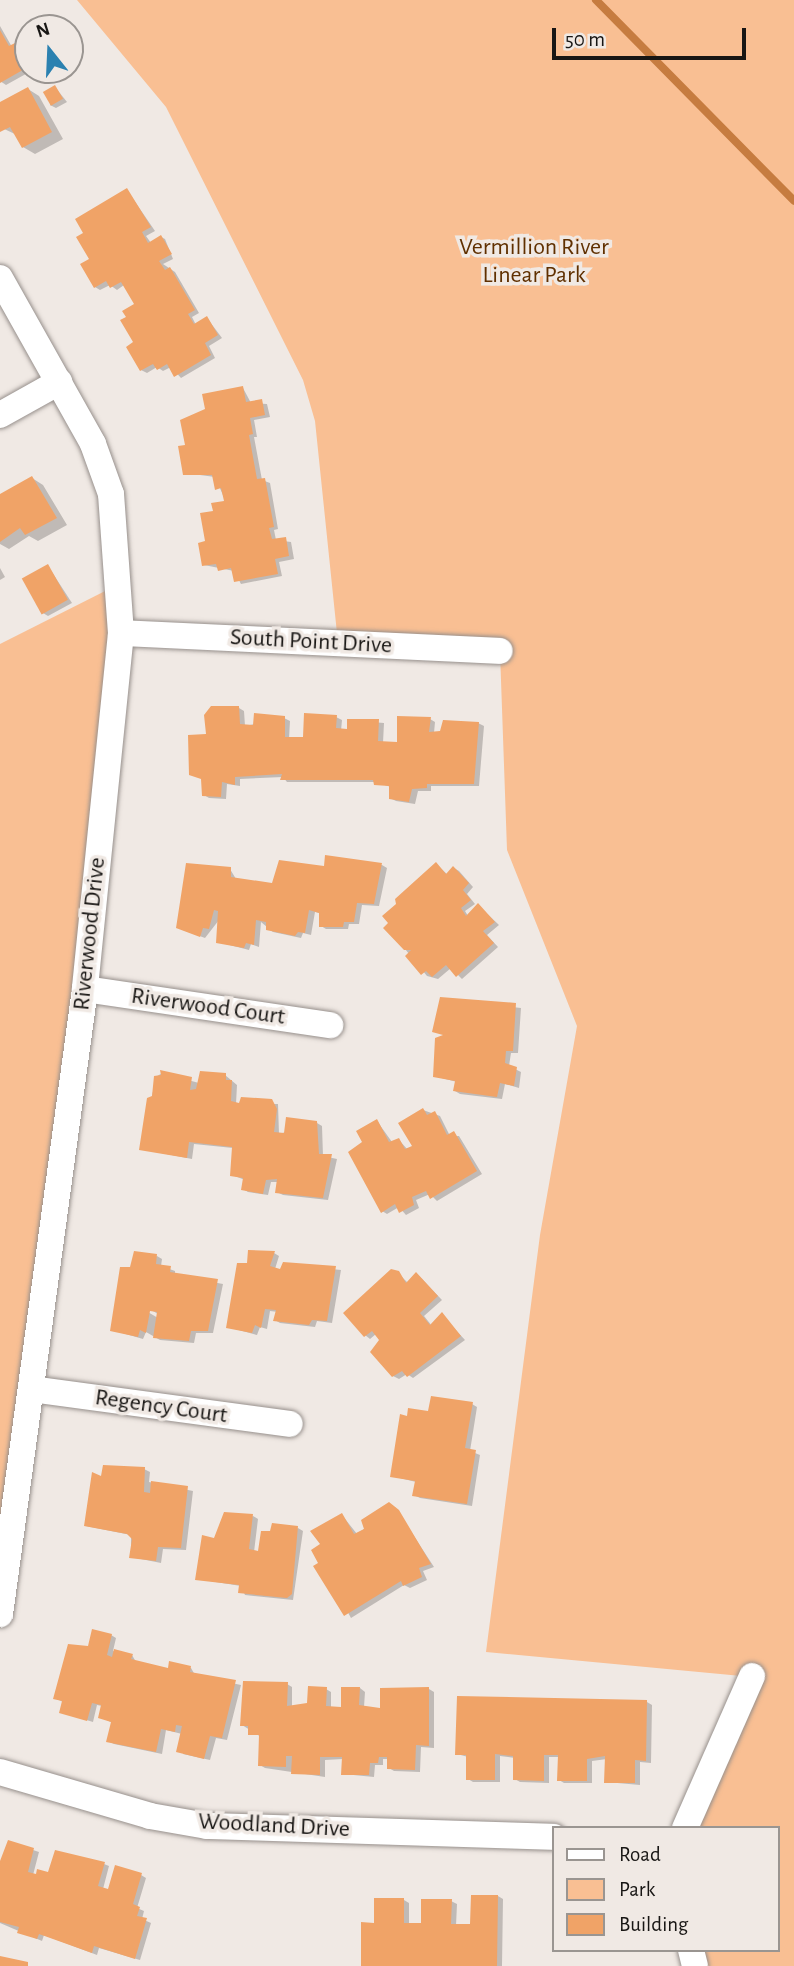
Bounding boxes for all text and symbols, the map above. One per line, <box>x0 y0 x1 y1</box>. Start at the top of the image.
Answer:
north arrow <box>14 14 84 84</box>
scale bar <box>556 14 750 58</box>
text: N <box>34 19 52 42</box>
text: 50 m <box>565 29 605 50</box>
park label: Vermillion River Linear Park <box>459 234 609 290</box>
street label: South Point Drive <box>229 623 393 661</box>
street label: Riverwood Drive <box>68 856 112 1012</box>
street label: Riverwood Court <box>129 982 287 1032</box>
street label: Regency Court <box>93 1383 229 1431</box>
street label: Woodland Drive <box>197 1808 351 1844</box>
legend <box>552 1826 780 1952</box>
text: Road <box>619 1844 661 1865</box>
text: Park <box>619 1879 655 1900</box>
text: Building <box>619 1914 688 1935</box>

